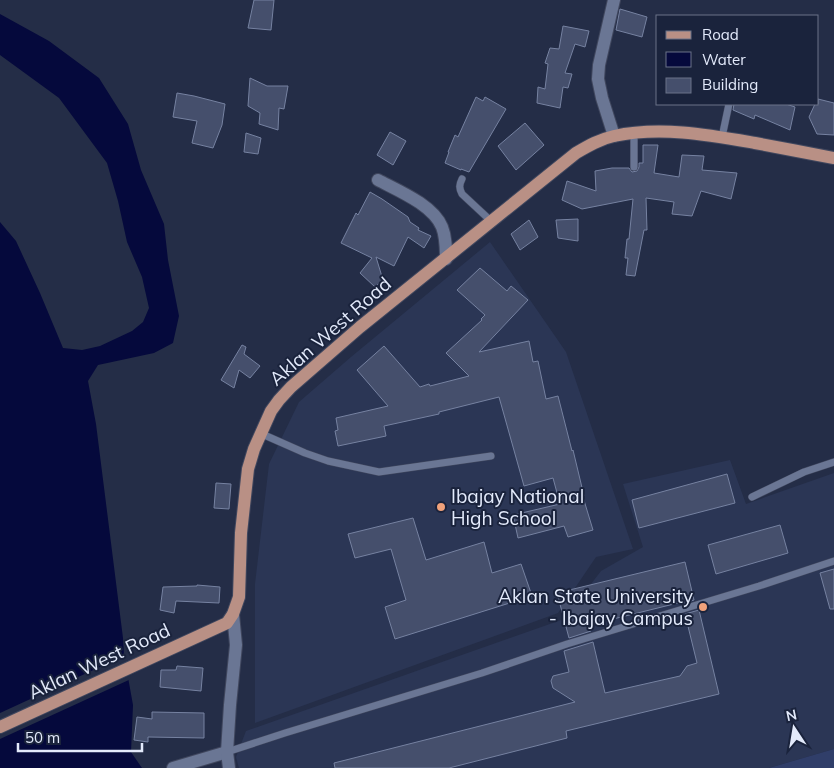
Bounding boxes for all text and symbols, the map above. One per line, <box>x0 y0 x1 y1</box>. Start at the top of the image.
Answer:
legend <box>656 15 819 105</box>
text: Road <box>702 25 739 44</box>
text: Water <box>702 50 746 69</box>
text: Building <box>702 75 758 94</box>
street label: Aklan West Road <box>264 272 396 390</box>
place label: Ibajay National High School <box>451 484 584 530</box>
marker: Ibajay National High School <box>435 501 447 513</box>
place label: Aklan State University - Ibajay Campus <box>498 584 693 630</box>
marker: Aklan State University - Ibajay Campus <box>697 601 709 613</box>
street label: Aklan West Road <box>24 618 174 704</box>
north arrow <box>769 703 819 753</box>
text: N <box>784 705 798 725</box>
scale bar <box>18 720 141 752</box>
text: 50 m <box>25 728 60 747</box>

